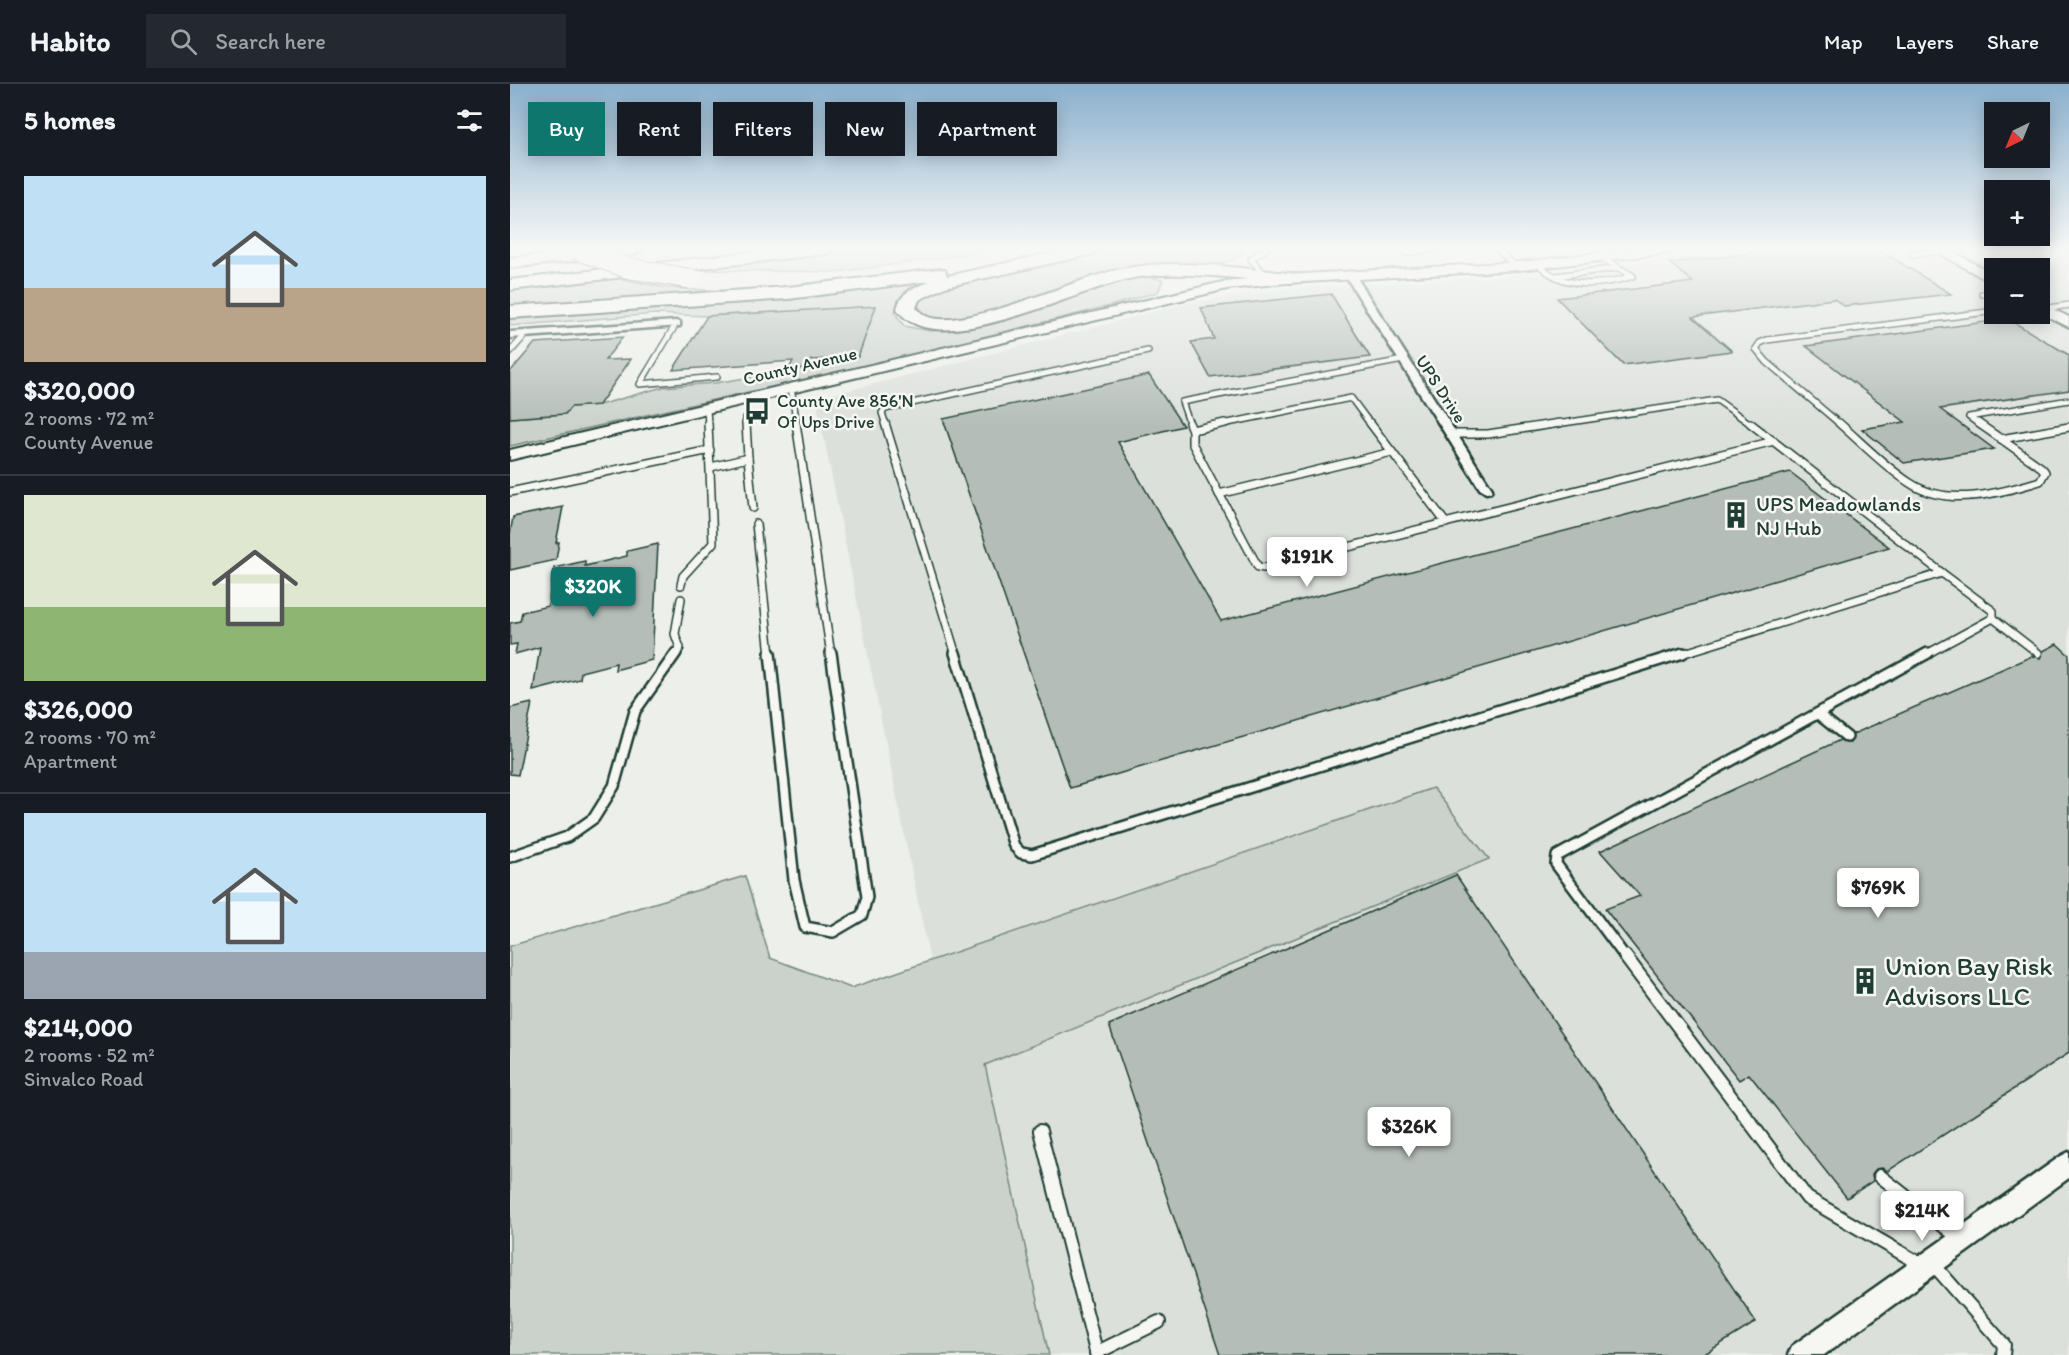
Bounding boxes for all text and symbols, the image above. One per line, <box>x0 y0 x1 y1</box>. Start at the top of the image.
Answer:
search box <box>146 14 566 68</box>
text: Habito <box>30 24 110 58</box>
icon: search <box>167 25 200 58</box>
text: Search here <box>215 28 326 55</box>
text: Map <box>1824 29 1863 54</box>
text: Layers <box>1896 29 1954 54</box>
text: Share <box>1987 29 2039 54</box>
chip: Buy <box>528 102 605 156</box>
chip: Rent <box>617 102 701 156</box>
chip: Filters <box>713 102 813 156</box>
chip: New <box>825 102 905 156</box>
chip: Apartment <box>917 102 1057 156</box>
north arrow <box>1984 102 2050 168</box>
map controls <box>1984 102 2050 324</box>
text: 5 homes <box>24 104 116 136</box>
icon: filters <box>453 104 486 137</box>
button: + <box>1984 180 2050 246</box>
icon: home <box>201 215 309 323</box>
button: − <box>1984 258 2050 324</box>
street label: County Avenue <box>741 342 859 390</box>
street label: UPS Drive <box>1411 351 1471 427</box>
text: $320,000 <box>24 374 135 406</box>
place label: County Ave 856'N Of Ups Drive <box>777 390 914 433</box>
bus stop icon: County Ave 856'N Of Ups Drive <box>742 396 772 426</box>
text: 2 rooms · 72 m² <box>24 406 154 430</box>
text: County Avenue <box>24 430 153 454</box>
place label: UPS Meadowlands NJ Hub <box>1756 491 1921 540</box>
building icon: UPS Meadowlands NJ Hub <box>1721 500 1751 530</box>
icon: home <box>201 534 309 642</box>
pin: $191K <box>1265 537 1349 588</box>
text: $191K <box>1281 544 1333 568</box>
pin: $320K <box>551 567 635 618</box>
text: $320K <box>565 574 621 598</box>
text: $326,000 <box>24 693 133 725</box>
text: 2 rooms · 70 m² <box>24 725 156 749</box>
text: Apartment <box>24 749 117 773</box>
icon: home <box>201 852 309 960</box>
pin: $769K <box>1836 868 1920 919</box>
text: $769K <box>1851 875 1905 899</box>
place label: Union Bay Risk Advisors LLC <box>1885 950 2053 1012</box>
building icon: Union Bay Risk Advisors LLC <box>1850 966 1880 996</box>
text: $214,000 <box>24 1011 133 1043</box>
text: 2 rooms · 52 m² <box>24 1043 155 1067</box>
text: Sinvalco Road <box>24 1067 143 1091</box>
pin: $326K <box>1367 1107 1451 1158</box>
text: $326K <box>1382 1114 1436 1138</box>
pin: $214K <box>1880 1191 1964 1242</box>
text: $214K <box>1895 1198 1949 1222</box>

